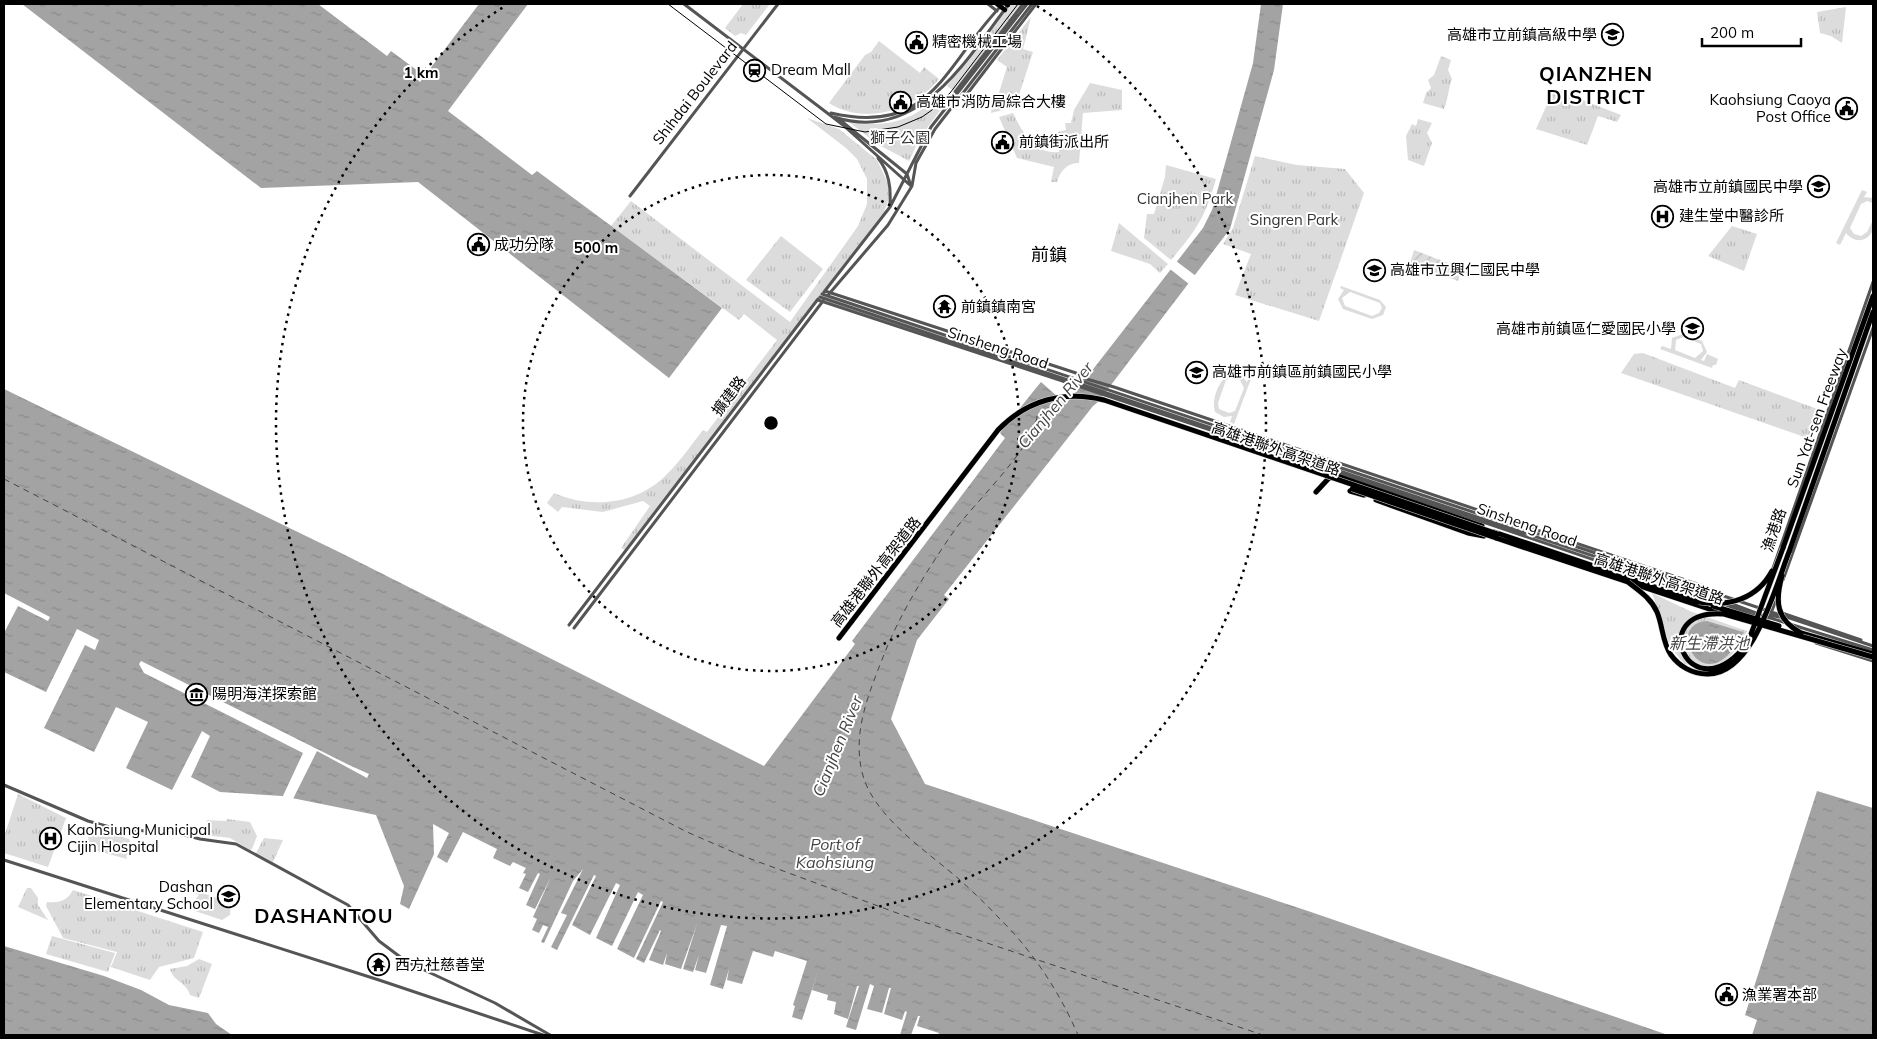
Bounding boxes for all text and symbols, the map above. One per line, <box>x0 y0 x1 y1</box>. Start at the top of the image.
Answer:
scale bar <box>1702 15 1801 47</box>
school or university icon: 高雄市立前鎮高級中學 <box>1601 23 1625 47</box>
text: 200 m <box>1710 23 1754 42</box>
place label: 高雄市立前鎮高級中學 <box>1447 25 1597 44</box>
public building icon: 精密機械工場 <box>904 30 928 54</box>
place label: 精密機械工場 <box>932 32 1022 51</box>
street label: Shihdai Boulevard <box>648 37 741 148</box>
station icon: Dream Mall <box>743 58 767 82</box>
place label: Dream Mall <box>771 60 851 79</box>
district label: QIANZHEN DISTRICT <box>1539 61 1653 109</box>
text: 1 km <box>404 63 438 82</box>
public building icon: 高雄市消防局綜合大樓 <box>888 90 912 114</box>
place label: Kaohsiung Caoya Post Office <box>1709 90 1831 126</box>
place label: 高雄市消防局綜合大樓 <box>916 92 1066 111</box>
public building icon: Kaohsiung Caoya Post Office <box>1835 97 1859 121</box>
park label: 獅子公園 <box>870 128 930 147</box>
public building icon: 前鎮街派出所 <box>991 130 1015 154</box>
place label: 前鎮街派出所 <box>1019 132 1109 151</box>
school or university icon: 高雄市立前鎮國民中學 <box>1807 175 1831 199</box>
place label: 高雄市立前鎮國民中學 <box>1653 177 1803 196</box>
park label: Cianjhen Park <box>1137 189 1233 208</box>
hospital icon: 建生堂中醫診所 <box>1651 204 1675 228</box>
place label: 建生堂中醫診所 <box>1679 206 1784 225</box>
park label: Singren Park <box>1250 210 1339 229</box>
public building icon: 成功分隊 <box>466 233 490 257</box>
place label: 成功分隊 <box>494 235 554 254</box>
text: 500 m <box>574 238 618 257</box>
district label: 前鎮 <box>1031 243 1067 266</box>
school or university icon: 高雄市立興仁國民中學 <box>1362 258 1386 282</box>
place label: 高雄市立興仁國民中學 <box>1390 260 1540 279</box>
temple icon: 前鎮鎮南宮 <box>933 295 957 319</box>
place label: 前鎮鎮南宮 <box>961 297 1036 316</box>
school or university icon: 高雄市前鎮區仁愛國民小學 <box>1680 317 1704 341</box>
place label: 高雄市前鎮區仁愛國民小學 <box>1496 319 1676 338</box>
street label: Sinsheng Road <box>945 322 1051 373</box>
street label: Sun Yat-sen Freeway <box>1782 345 1851 490</box>
water label: Cianjhen River <box>1013 357 1098 452</box>
school or university icon: 高雄市前鎮區前鎮國民小學 <box>1184 360 1208 384</box>
place label: 高雄市前鎮區前鎮國民小學 <box>1212 362 1392 381</box>
street label: 擴建路 <box>707 372 750 419</box>
centre of rings <box>762 414 780 432</box>
street label: 高雄港聯外高架道路 <box>1209 418 1343 479</box>
street label: Sinsheng Road <box>1475 499 1580 551</box>
street label: 漁港路 <box>1757 505 1790 554</box>
street label: 高雄港聯外高架道路 <box>827 513 925 631</box>
street label: 高雄港聯外高架道路 <box>1592 549 1726 608</box>
water label: 新生滯洪池 <box>1669 633 1751 653</box>
museum icon: 陽明海洋探索館 <box>184 682 208 706</box>
place label: 陽明海洋探索館 <box>212 684 317 703</box>
water label: Cianjhen River <box>808 692 867 799</box>
place label: Kaohsiung Municipal Cijin Hospital <box>67 820 211 856</box>
hospital icon: Kaohsiung Municipal Cijin Hospital <box>39 827 63 851</box>
water label: Port of Kaohsiung <box>796 834 874 872</box>
place label: Dashan Elementary School <box>84 877 213 913</box>
school or university icon: Dashan Elementary School <box>217 884 241 908</box>
district label: DASHANTOU <box>254 903 394 928</box>
temple icon: 西方社慈善堂 <box>367 953 391 977</box>
place label: 西方社慈善堂 <box>395 955 485 974</box>
public building icon: 漁業署本部 <box>1714 983 1738 1007</box>
place label: 漁業署本部 <box>1742 985 1817 1004</box>

